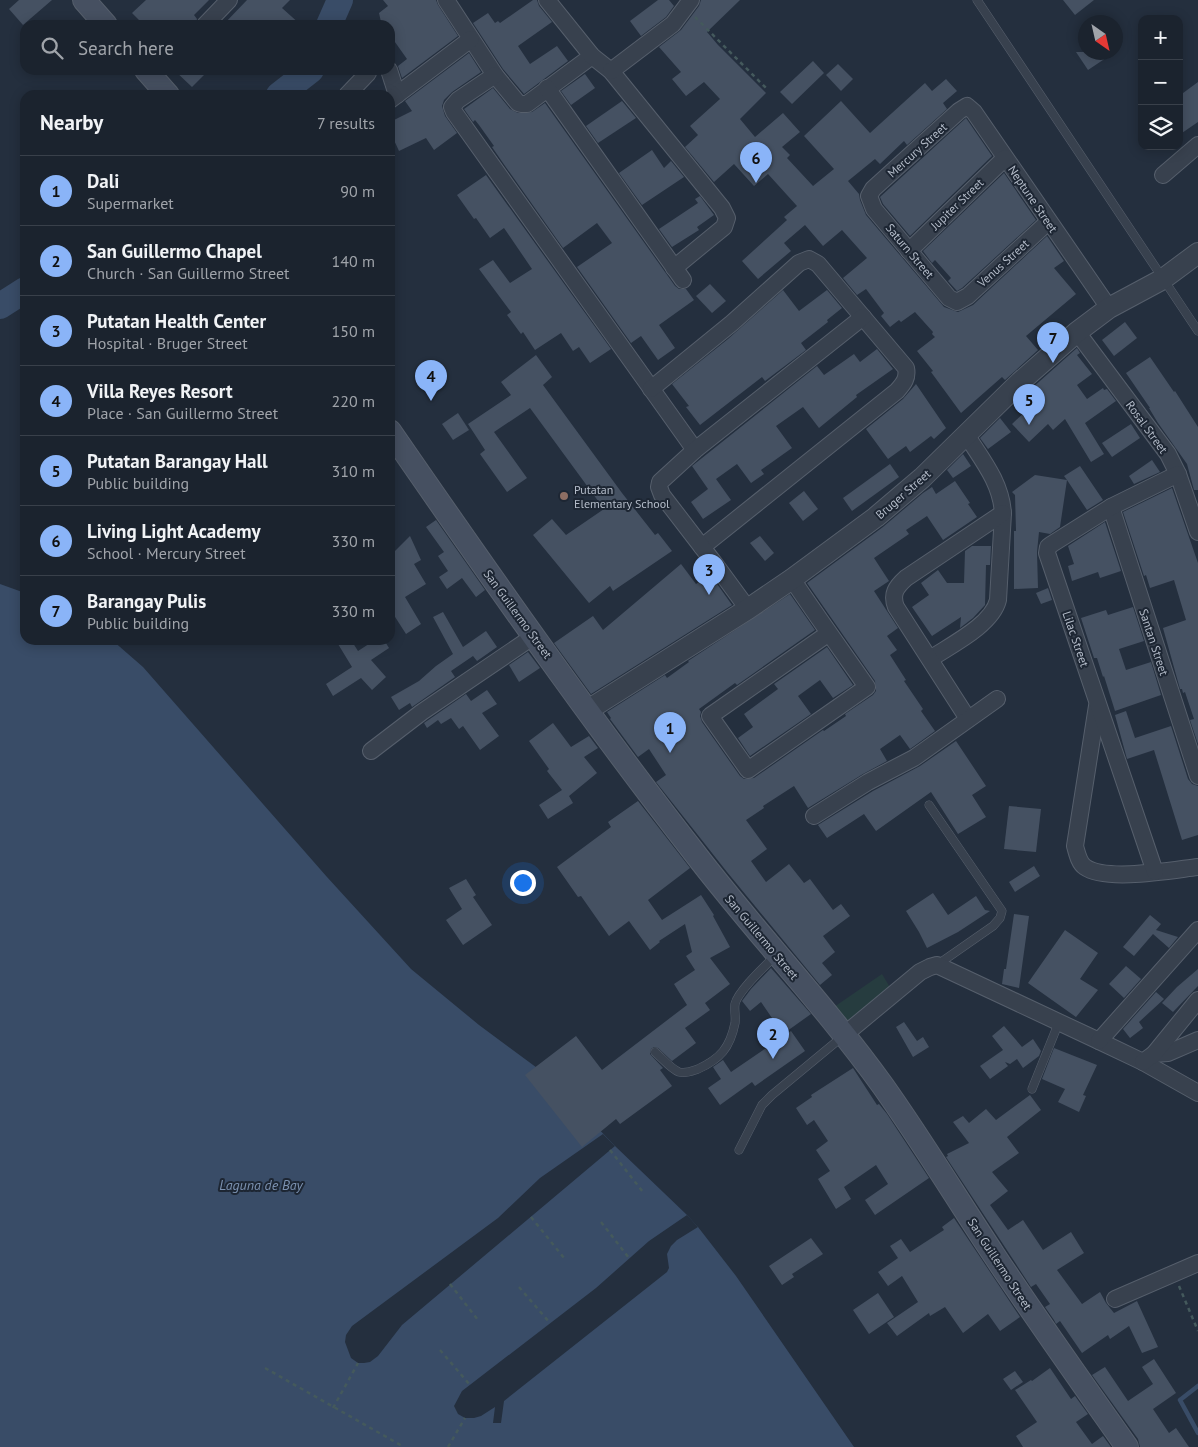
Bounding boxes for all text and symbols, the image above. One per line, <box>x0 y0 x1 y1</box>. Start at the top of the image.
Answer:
north arrow <box>1078 15 1123 60</box>
map controls <box>1138 15 1183 150</box>
button: + <box>1138 15 1183 60</box>
search box <box>20 20 395 75</box>
icon: search <box>38 34 66 62</box>
text: Search here <box>78 36 174 60</box>
button: − <box>1138 60 1183 105</box>
button: layers <box>1138 105 1183 150</box>
text: Nearby <box>40 109 103 136</box>
text: 7 results <box>317 113 375 133</box>
street label: Mercury Street <box>884 119 950 181</box>
pin: 6 <box>740 142 772 183</box>
street label: Neptune Street <box>1005 163 1061 235</box>
text: Dali <box>87 169 119 193</box>
street label: Jupiter Street <box>927 175 987 234</box>
text: 1 <box>51 181 61 201</box>
text: 90 m <box>340 181 375 201</box>
text: Supermarket <box>87 193 174 213</box>
street label: Saturn Street <box>883 220 937 282</box>
street label: Venus Street <box>973 236 1032 291</box>
text: San Guillermo Chapel <box>87 239 262 263</box>
text: 2 <box>51 251 61 271</box>
text: 140 m <box>332 251 375 271</box>
text: Church · San Guillermo Street <box>87 263 290 283</box>
text: Putatan Health Center <box>87 309 266 333</box>
text: 3 <box>51 321 61 341</box>
text: 150 m <box>332 321 375 341</box>
pin: 7 <box>1037 322 1069 363</box>
text: Hospital · Bruger Street <box>87 333 248 353</box>
pin: 4 <box>415 360 447 401</box>
text: Villa Reyes Resort <box>87 379 233 403</box>
pin: 5 <box>1013 384 1045 425</box>
text: 4 <box>51 391 61 411</box>
text: 220 m <box>332 391 375 411</box>
street label: Rosal Street <box>1123 398 1171 456</box>
text: Place · San Guillermo Street <box>87 403 278 423</box>
text: Putatan Barangay Hall <box>87 449 268 473</box>
text: 5 <box>51 461 61 481</box>
text: 310 m <box>332 461 375 481</box>
street label: Bruger Street <box>872 466 934 522</box>
text: Public building <box>87 473 189 493</box>
place label: Putatan Elementary School <box>574 482 670 511</box>
marker: Putatan Elementary School <box>558 490 570 502</box>
text: Living Light Academy <box>87 519 261 543</box>
text: 6 <box>51 531 61 551</box>
text: 330 m <box>332 531 375 551</box>
text: School · Mercury Street <box>87 543 246 563</box>
pin: 3 <box>693 554 725 595</box>
street label: San Guillermo Street <box>481 567 555 661</box>
text: Barangay Pulis <box>87 589 206 613</box>
text: 7 <box>51 601 61 621</box>
text: 330 m <box>332 601 375 621</box>
street label: Santan Street <box>1136 607 1172 677</box>
street label: Lilac Street <box>1059 609 1093 669</box>
text: Public building <box>87 613 189 633</box>
pin: 1 <box>654 712 686 753</box>
your location <box>510 870 536 896</box>
street label: San Guillermo Street <box>722 891 802 983</box>
pin: 2 <box>757 1018 789 1059</box>
water label: Laguna de Bay <box>219 1176 304 1194</box>
street label: San Guillermo Street <box>965 1215 1035 1313</box>

